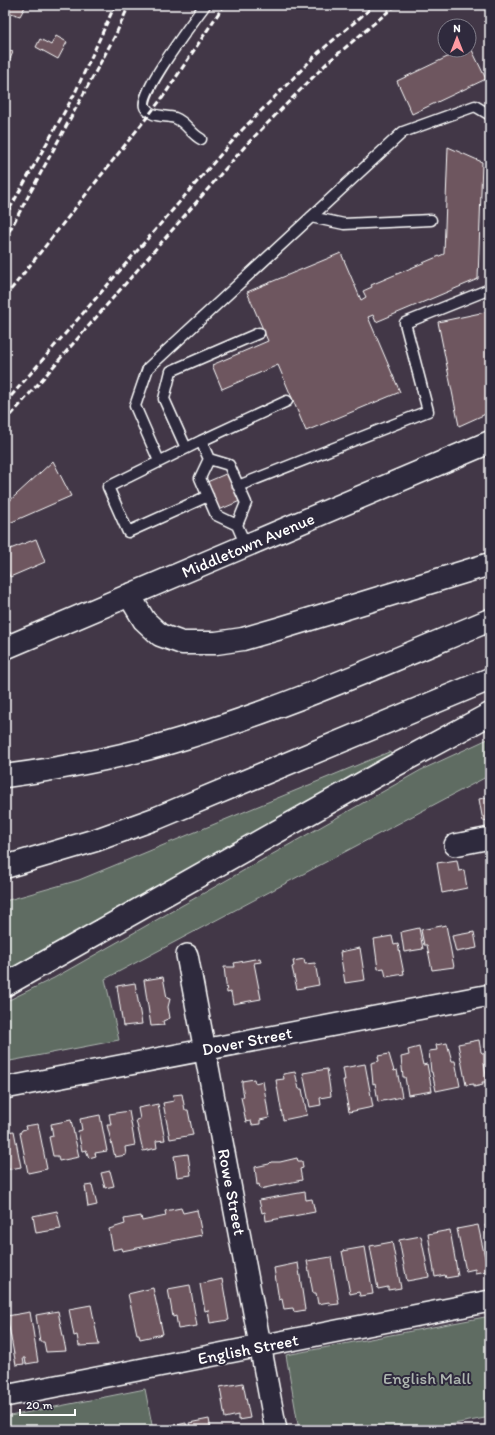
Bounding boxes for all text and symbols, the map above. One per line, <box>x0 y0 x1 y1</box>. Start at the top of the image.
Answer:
north arrow <box>437 18 477 58</box>
text: N <box>453 22 461 35</box>
street label: Middletown Avenue <box>179 508 317 582</box>
street label: Dover Street <box>200 1022 294 1060</box>
street label: Rowe Street <box>214 1147 250 1237</box>
street label: English Street <box>196 1329 301 1369</box>
park label: English Mall <box>383 1368 471 1388</box>
scale bar <box>20 1391 75 1417</box>
text: 20 m <box>26 1398 53 1412</box>

